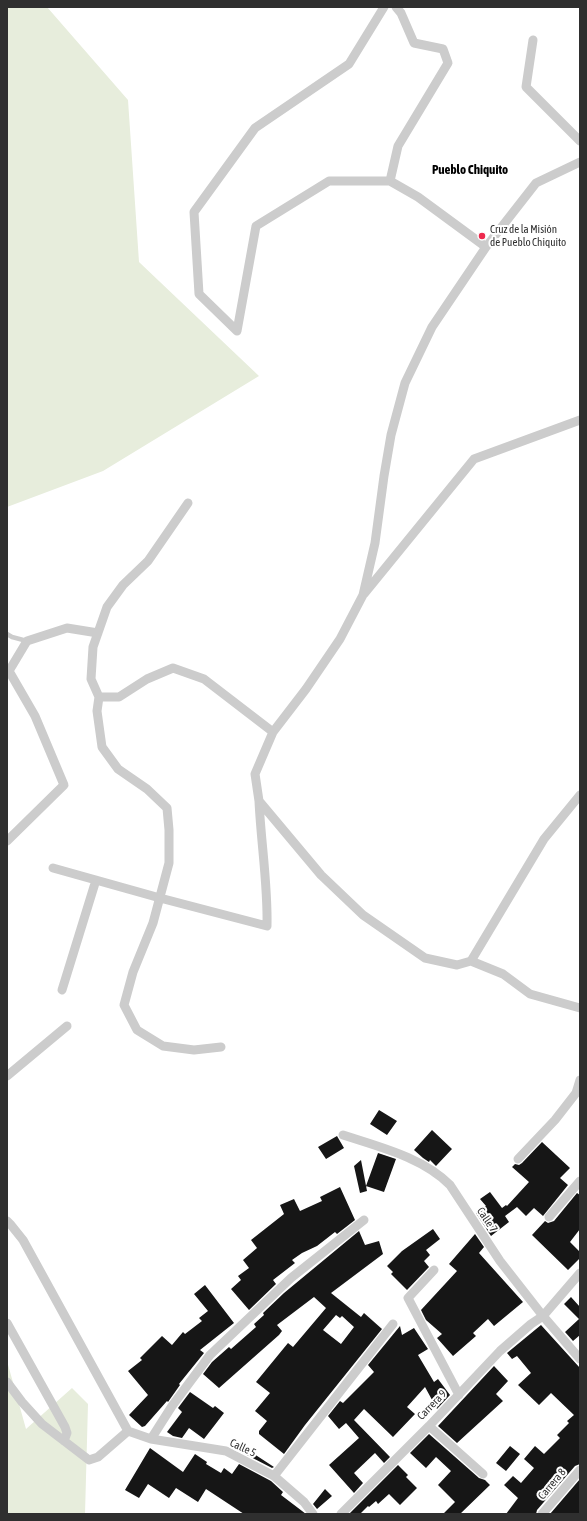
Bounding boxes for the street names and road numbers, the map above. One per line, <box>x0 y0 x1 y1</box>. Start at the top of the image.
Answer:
street label: Calle 7 <box>474 1205 500 1235</box>
street label: Carrera 9 <box>415 1387 449 1423</box>
street label: Calle 5 <box>228 1436 258 1460</box>
street label: Carrera 8 <box>535 1466 569 1502</box>

